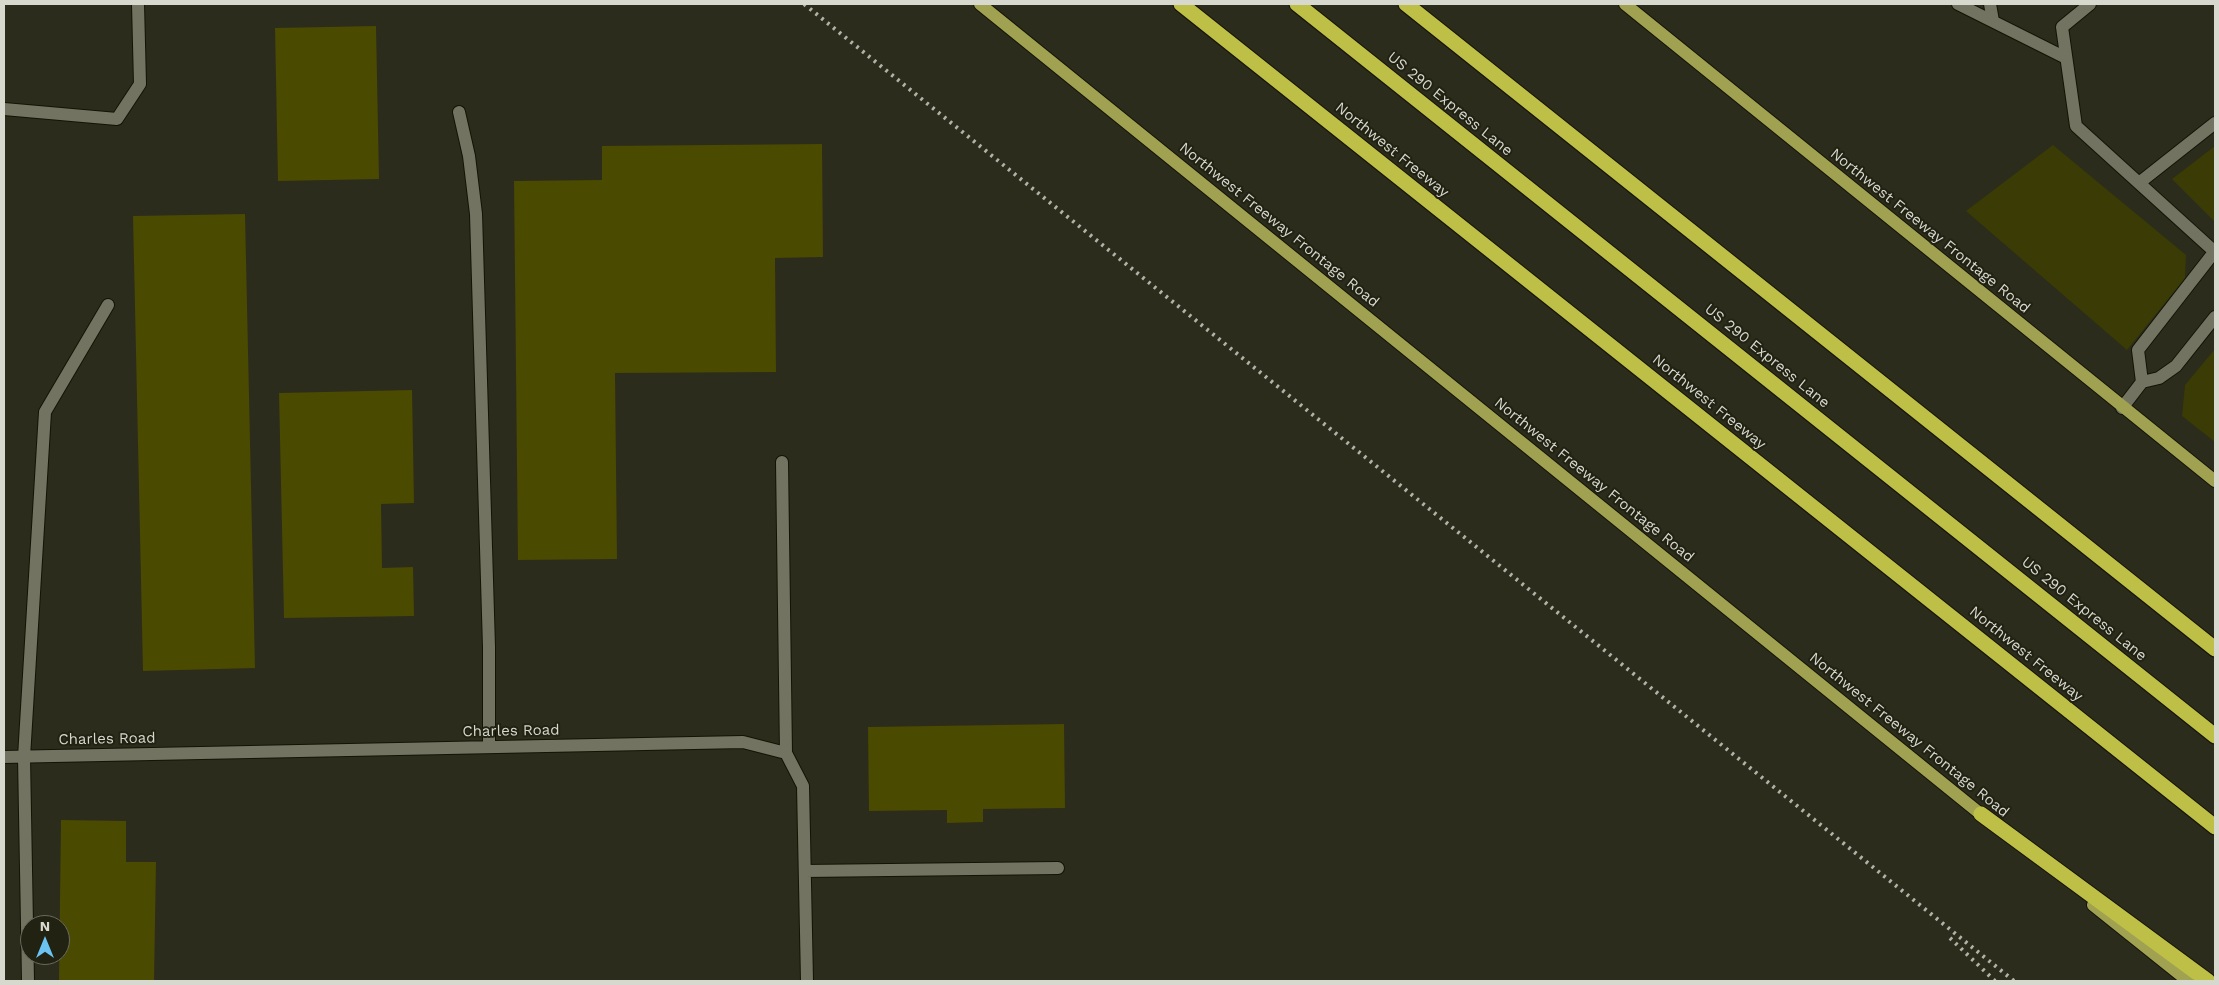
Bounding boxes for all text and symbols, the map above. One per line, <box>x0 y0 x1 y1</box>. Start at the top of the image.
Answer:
street label: US 290 Express Lane <box>1384 48 1516 160</box>
street label: Northwest Freeway <box>1332 99 1452 201</box>
street label: Northwest Freeway Frontage Road <box>1175 139 1383 311</box>
street label: Northwest Freeway Frontage Road <box>1826 145 2034 317</box>
street label: US 290 Express Lane <box>1701 300 1833 412</box>
street label: Northwest Freeway <box>1649 351 1769 453</box>
street label: Northwest Freeway Frontage Road <box>1490 394 1698 566</box>
street label: US 290 Express Lane <box>2018 553 2150 665</box>
street label: Northwest Freeway <box>1966 603 2086 705</box>
street label: Northwest Freeway Frontage Road <box>1805 649 2013 821</box>
street label: Charles Road <box>462 721 560 741</box>
street label: Charles Road <box>58 729 156 749</box>
north arrow <box>20 915 70 965</box>
text: N <box>40 918 50 934</box>

